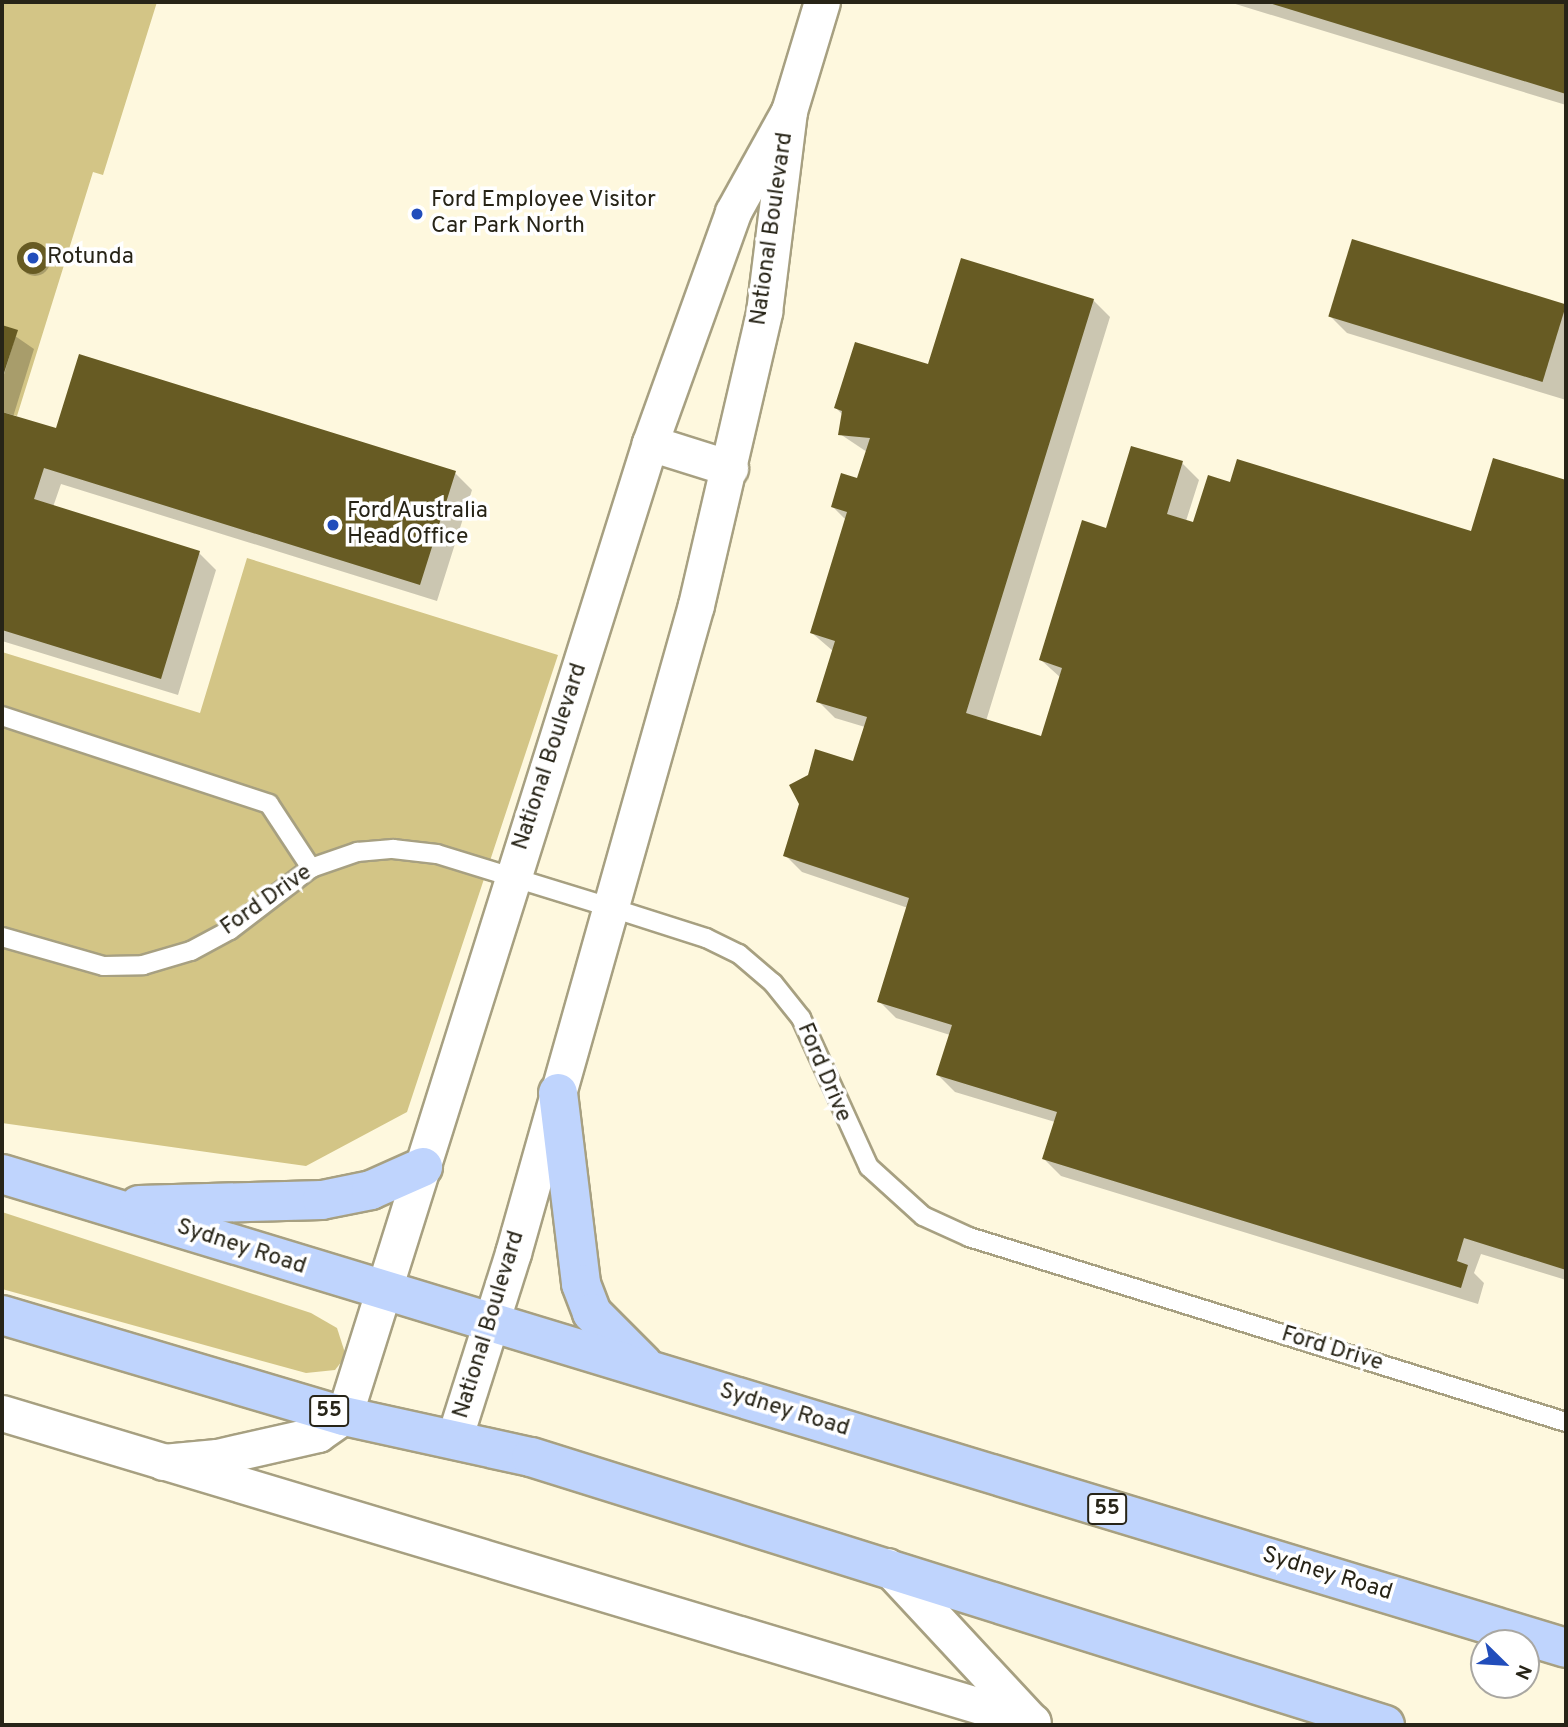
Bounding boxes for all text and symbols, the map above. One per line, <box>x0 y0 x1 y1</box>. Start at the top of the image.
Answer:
street label: National Boulevard <box>746 131 800 327</box>
place label: Ford Employee Visitor Car Park North <box>431 187 657 241</box>
marker: Ford Employee Visitor Car Park North <box>409 206 425 222</box>
place label: Rotunda <box>47 244 134 272</box>
marker: Rotunda <box>25 250 41 266</box>
place label: Ford Australia Head Office <box>347 498 489 552</box>
marker: Ford Australia Head Office <box>325 517 341 533</box>
street label: National Boulevard <box>508 660 594 854</box>
street label: Ford Drive <box>216 860 318 942</box>
street label: Ford Drive <box>790 1019 856 1127</box>
street label: Sydney Road <box>173 1214 309 1282</box>
street label: National Boulevard <box>448 1228 532 1422</box>
street label: Ford Drive <box>1278 1321 1386 1379</box>
street label: Sydney Road <box>716 1378 852 1444</box>
road number: 55 <box>308 1394 350 1428</box>
road number: 55 <box>1086 1492 1128 1526</box>
street label: Sydney Road <box>1259 1542 1395 1608</box>
north arrow <box>1470 1629 1540 1699</box>
text: N <box>1509 1661 1536 1683</box>

